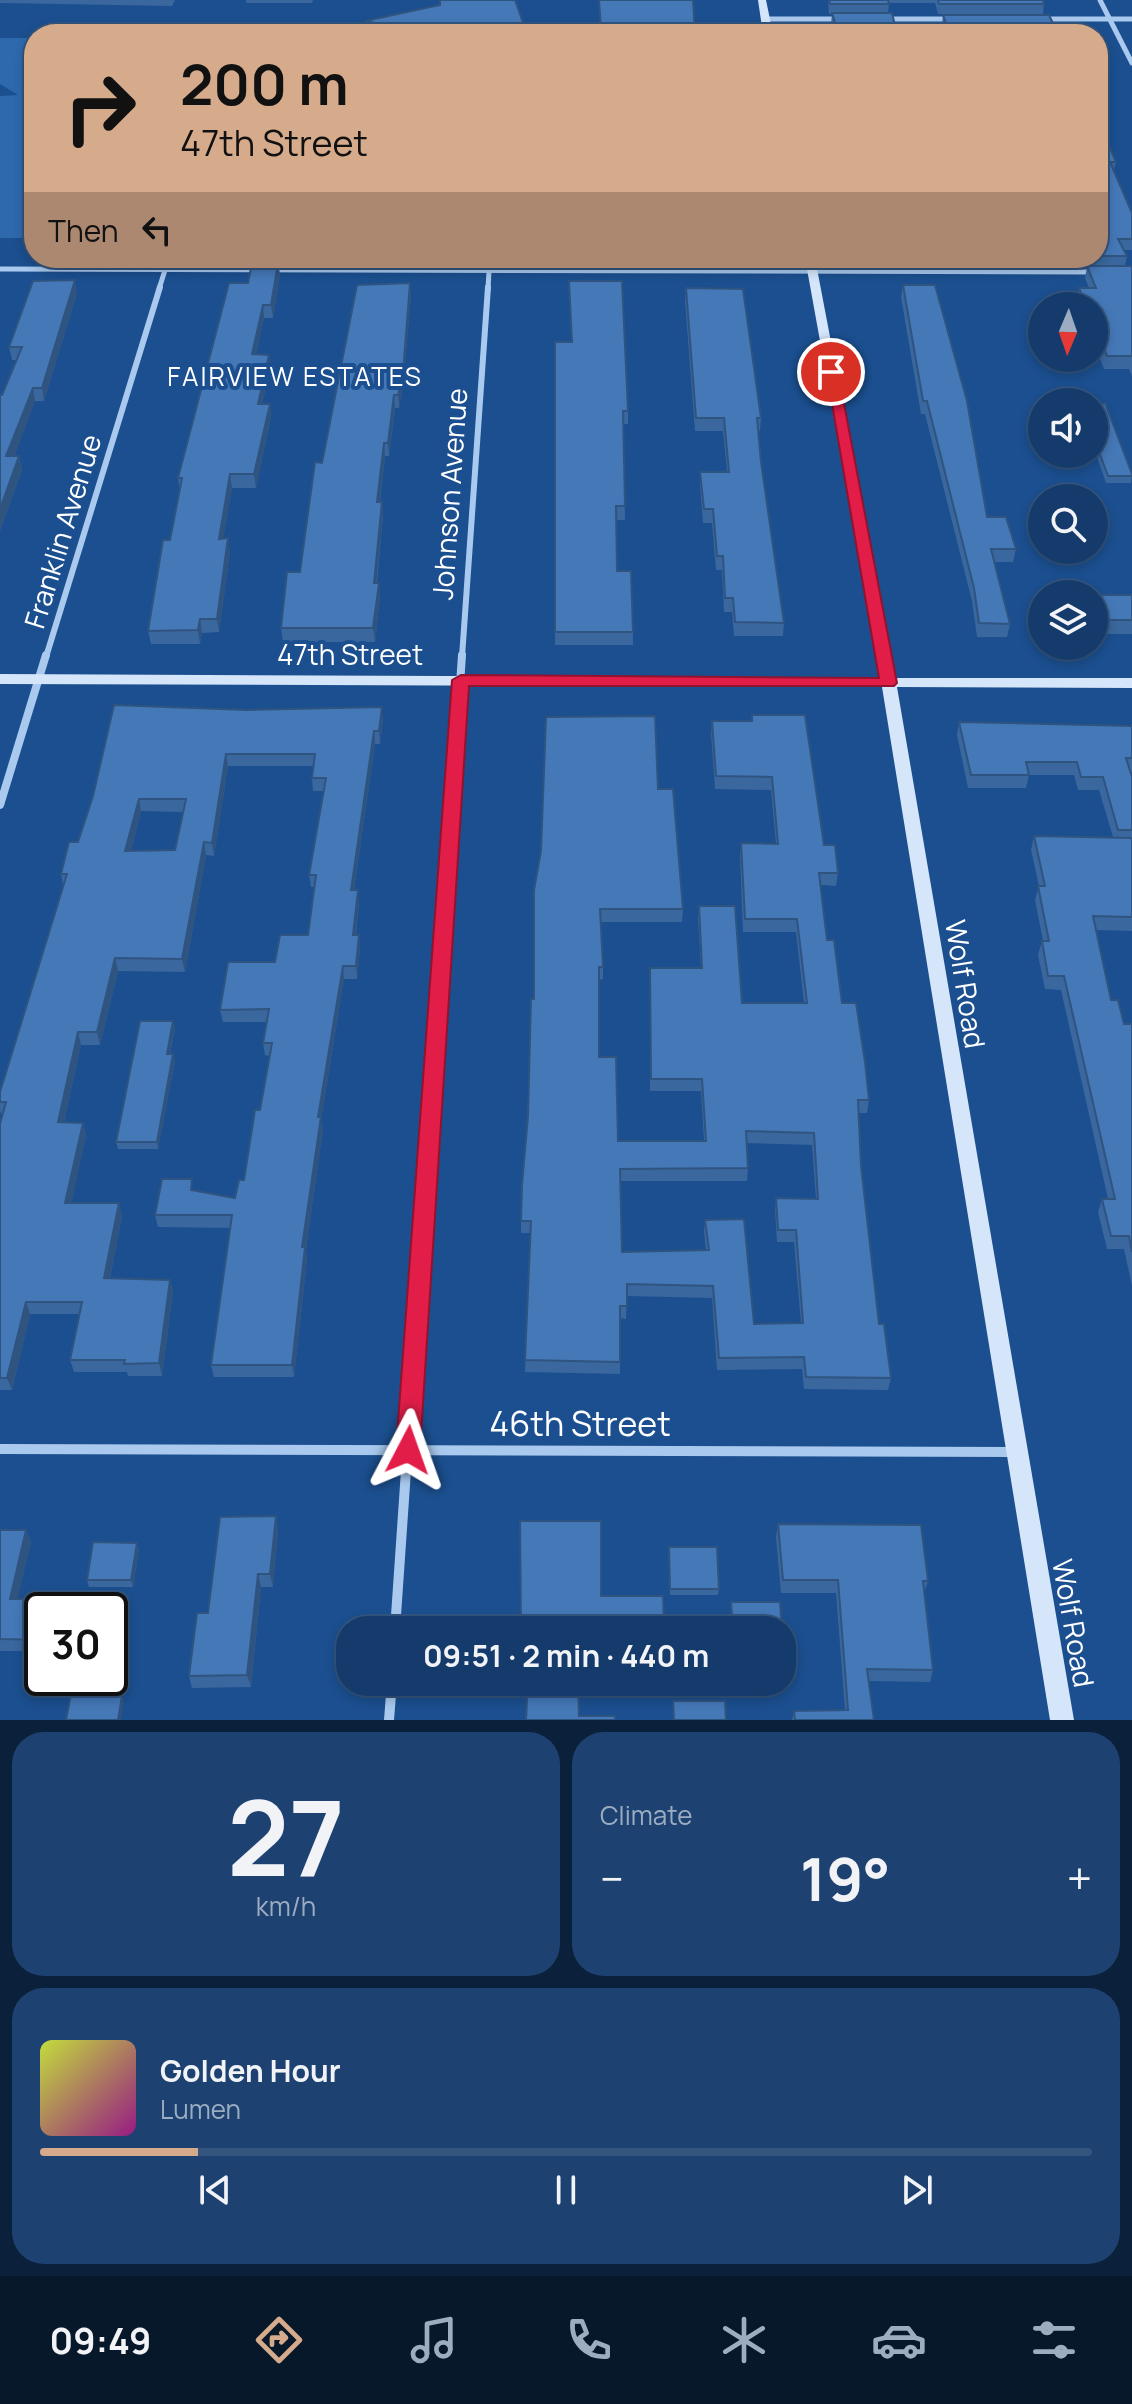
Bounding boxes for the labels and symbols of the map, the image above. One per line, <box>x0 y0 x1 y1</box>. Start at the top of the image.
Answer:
north arrow <box>1028 292 1108 372</box>
pin <box>797 338 865 406</box>
district label: FAIRVIEW ESTATES <box>167 358 423 394</box>
street label: Johnson Avenue <box>423 387 475 601</box>
street label: Franklin Avenue <box>14 429 110 633</box>
street label: 47th Street <box>277 635 423 673</box>
street label: Wolf Road <box>937 917 995 1051</box>
street label: 46th Street <box>489 1400 671 1446</box>
position arrow <box>366 1408 450 1492</box>
street label: Wolf Road <box>1044 1556 1104 1690</box>
speed limit sign: 30 <box>24 1592 128 1696</box>

